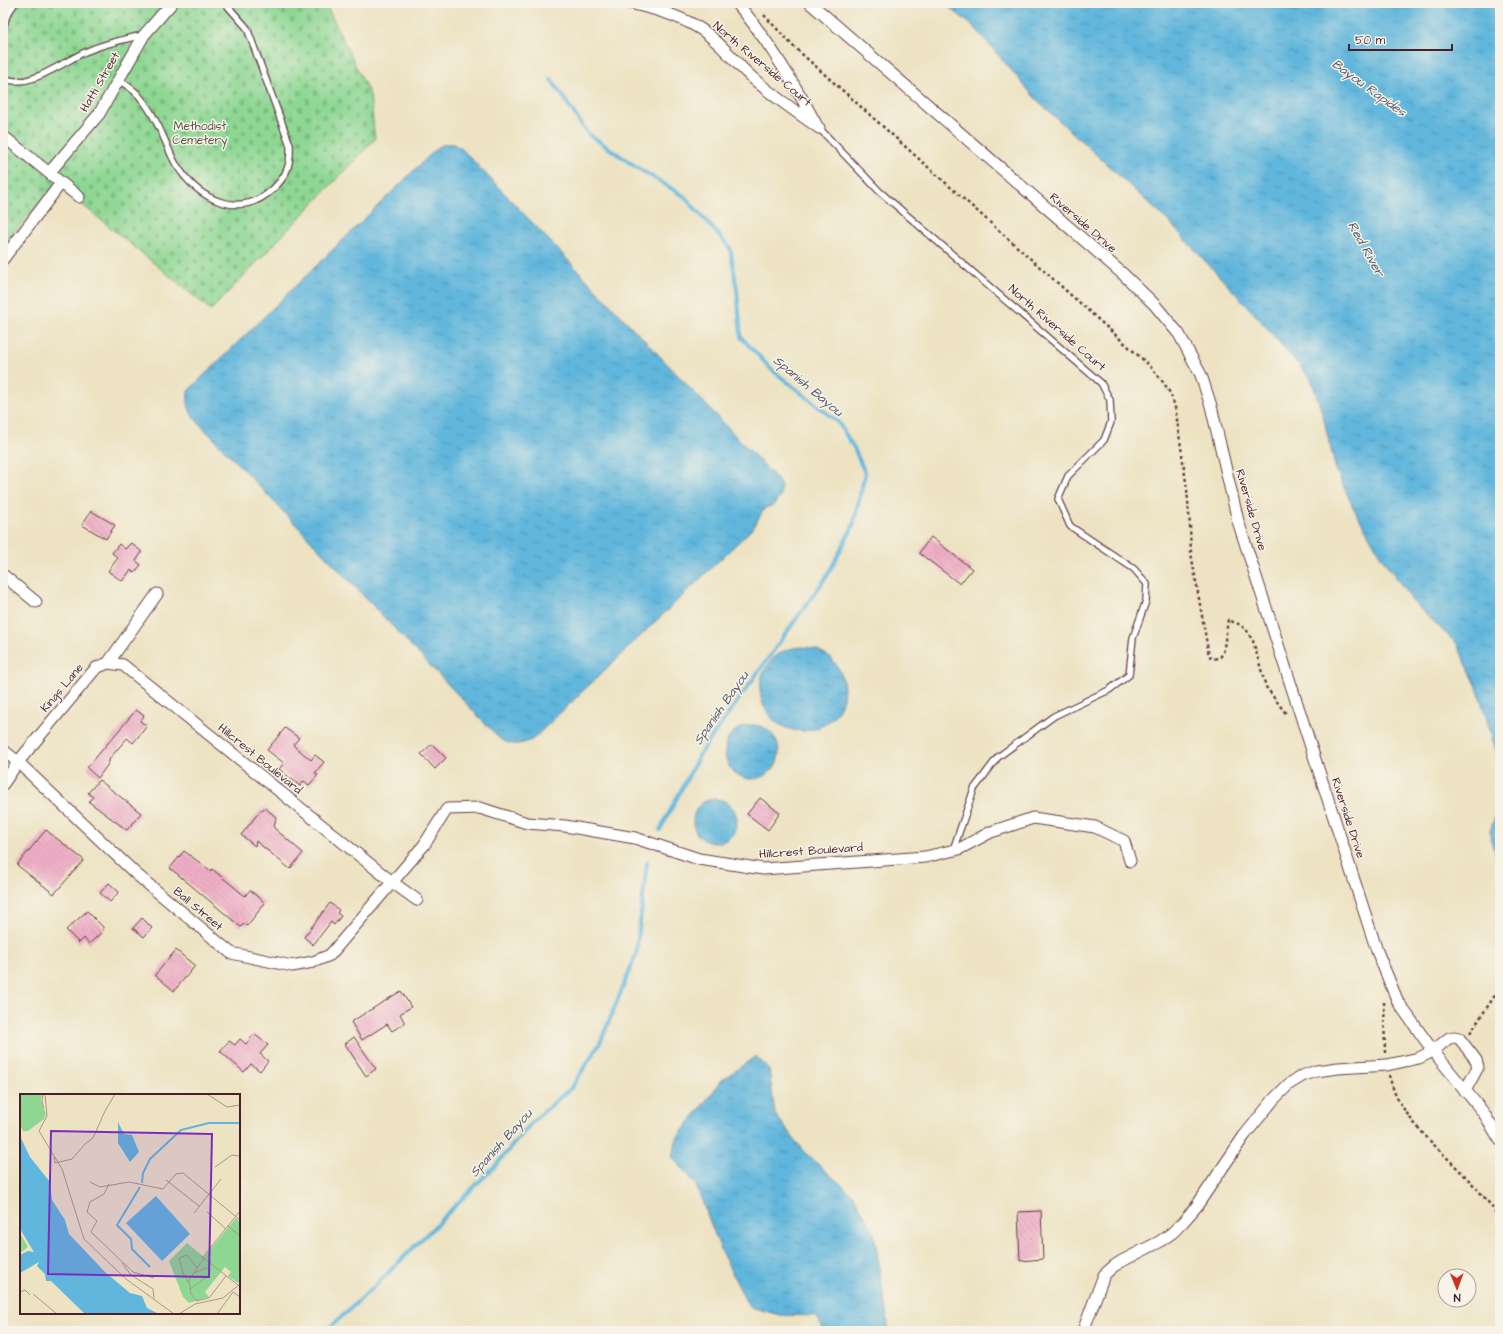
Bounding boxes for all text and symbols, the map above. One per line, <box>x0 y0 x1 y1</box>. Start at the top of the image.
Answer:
street label: North Riverside Court <box>709 18 815 111</box>
scale bar <box>1349 26 1452 52</box>
text: 50 m <box>1355 32 1386 49</box>
street label: Hatti Street <box>76 49 124 115</box>
water label: Bayou Rapides <box>1328 55 1411 123</box>
park label: Methodist Cemetery <box>172 118 228 150</box>
street label: Riverside Drive <box>1046 189 1121 257</box>
water label: Red River <box>1343 218 1389 281</box>
street label: North Riverside Court <box>1005 281 1110 375</box>
water label: Spanish Bayou <box>769 352 848 422</box>
street label: Riverside Drive <box>1231 467 1271 553</box>
street label: Kings Lane <box>37 660 89 717</box>
water label: Spanish Bayou <box>689 667 755 749</box>
street label: Hillcrest Boulevard <box>214 720 306 798</box>
street label: Riverside Drive <box>1327 775 1369 861</box>
street label: Hillcrest Boulevard <box>758 839 864 863</box>
street label: Ball Street <box>169 883 227 935</box>
inset map <box>20 1094 240 1314</box>
water label: Spanish Bayou <box>466 1104 538 1182</box>
north arrow <box>1437 1268 1477 1308</box>
text: N <box>1453 1290 1461 1305</box>

